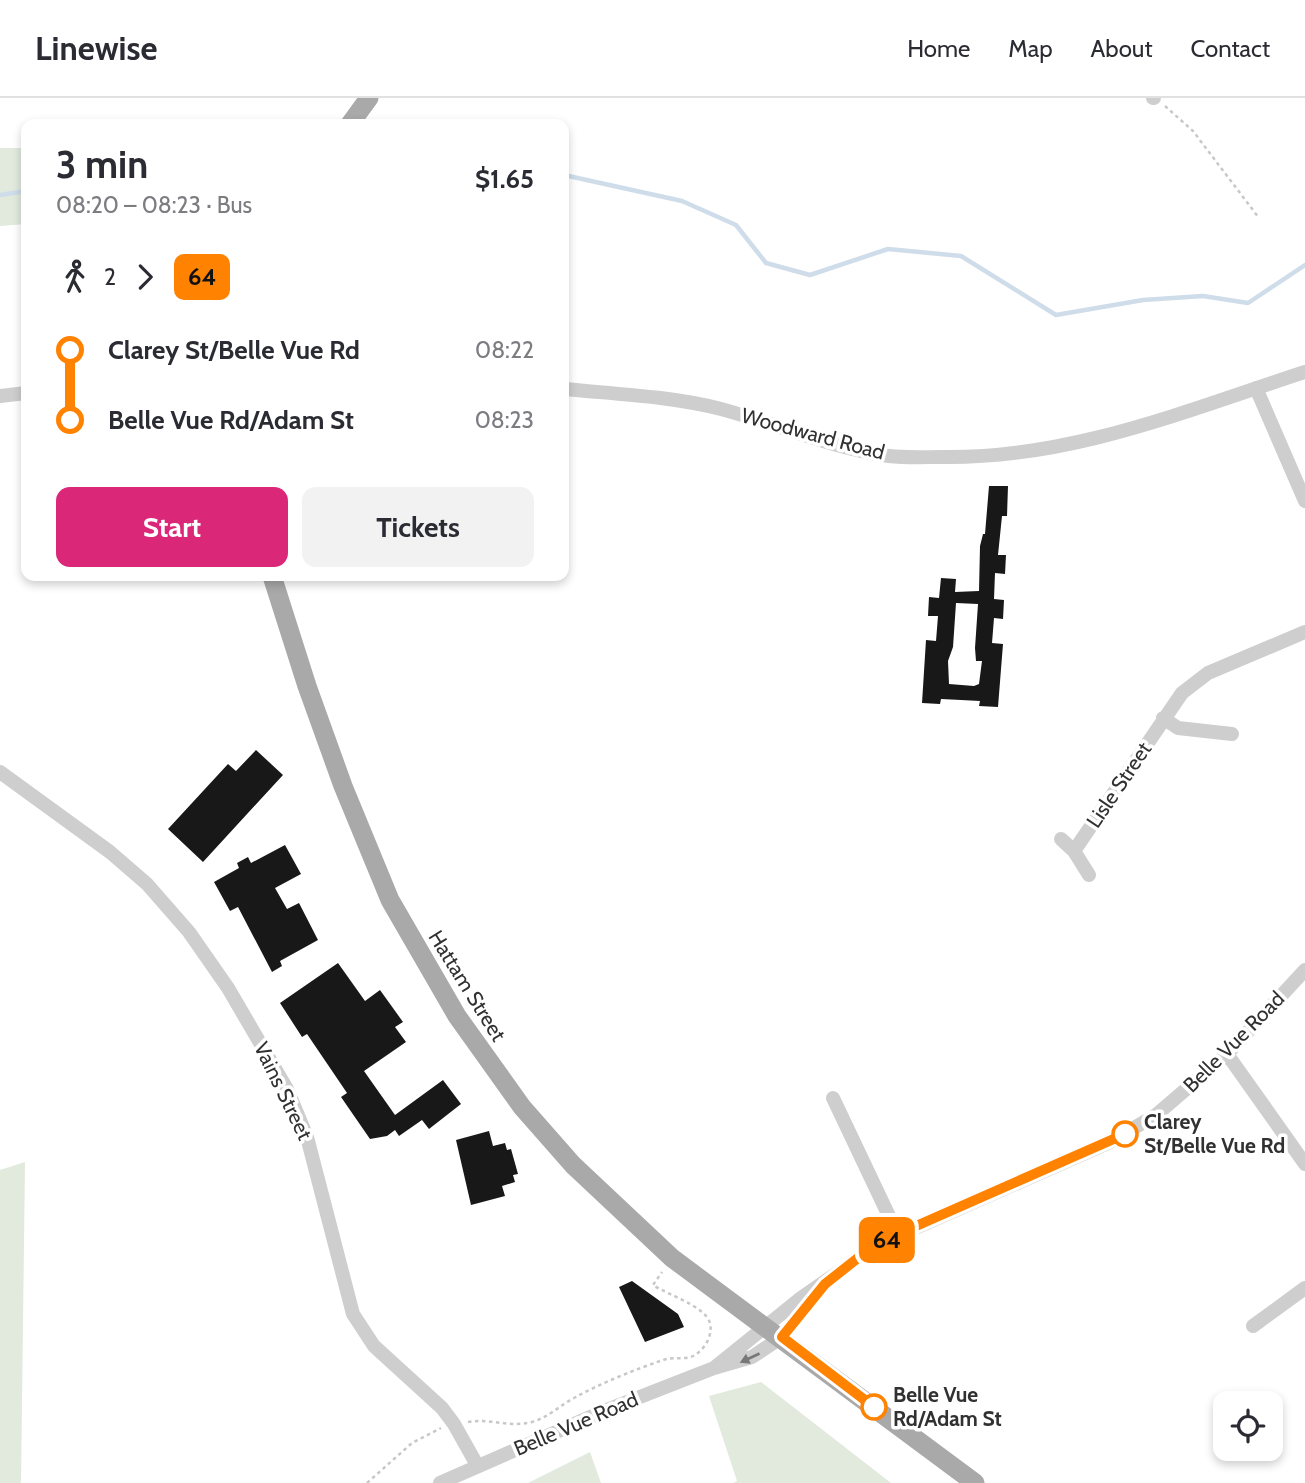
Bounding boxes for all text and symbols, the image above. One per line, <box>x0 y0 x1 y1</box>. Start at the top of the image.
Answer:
text: Linewise <box>35 28 157 68</box>
text: Home <box>907 34 970 63</box>
text: Map <box>1008 34 1053 63</box>
text: About <box>1091 34 1153 63</box>
text: Contact <box>1191 34 1270 63</box>
text: 3 min <box>56 141 148 188</box>
text: $1.65 <box>475 163 534 195</box>
text: 08:20 – 08:23 · Bus <box>56 191 252 219</box>
icon: walk <box>56 258 94 296</box>
icon: forward <box>126 258 164 296</box>
text: 64 <box>188 262 216 291</box>
text: 2 <box>104 263 116 291</box>
text: Clarey St/Belle Vue Rd <box>108 334 360 366</box>
text: 08:22 <box>475 336 534 364</box>
street label: Woodward Road <box>739 402 888 465</box>
text: Belle Vue Rd/Adam St <box>108 404 354 436</box>
text: 08:23 <box>475 406 534 434</box>
button: Start <box>56 487 288 567</box>
button: Tickets <box>302 487 534 567</box>
street label: Lisle Street <box>1081 737 1156 832</box>
street label: Hattam Street <box>423 926 511 1046</box>
street label: Belle Vue Road <box>1178 986 1289 1097</box>
street label: Vains Street <box>249 1038 318 1144</box>
place label: Clarey St/Belle Vue Rd <box>1144 1109 1285 1158</box>
marker: Clarey St/Belle Vue Rd <box>1112 1121 1138 1147</box>
line badge: 64 <box>856 1217 918 1263</box>
text: 64 <box>873 1225 901 1254</box>
one-way arrow <box>740 1352 760 1363</box>
place label: Belle Vue Rd/Adam St <box>893 1382 1002 1431</box>
street label: Belle Vue Road <box>510 1386 642 1461</box>
map controls <box>1213 1391 1283 1461</box>
button: locate <box>1213 1391 1283 1461</box>
marker: Belle Vue Rd/Adam St <box>861 1394 887 1420</box>

